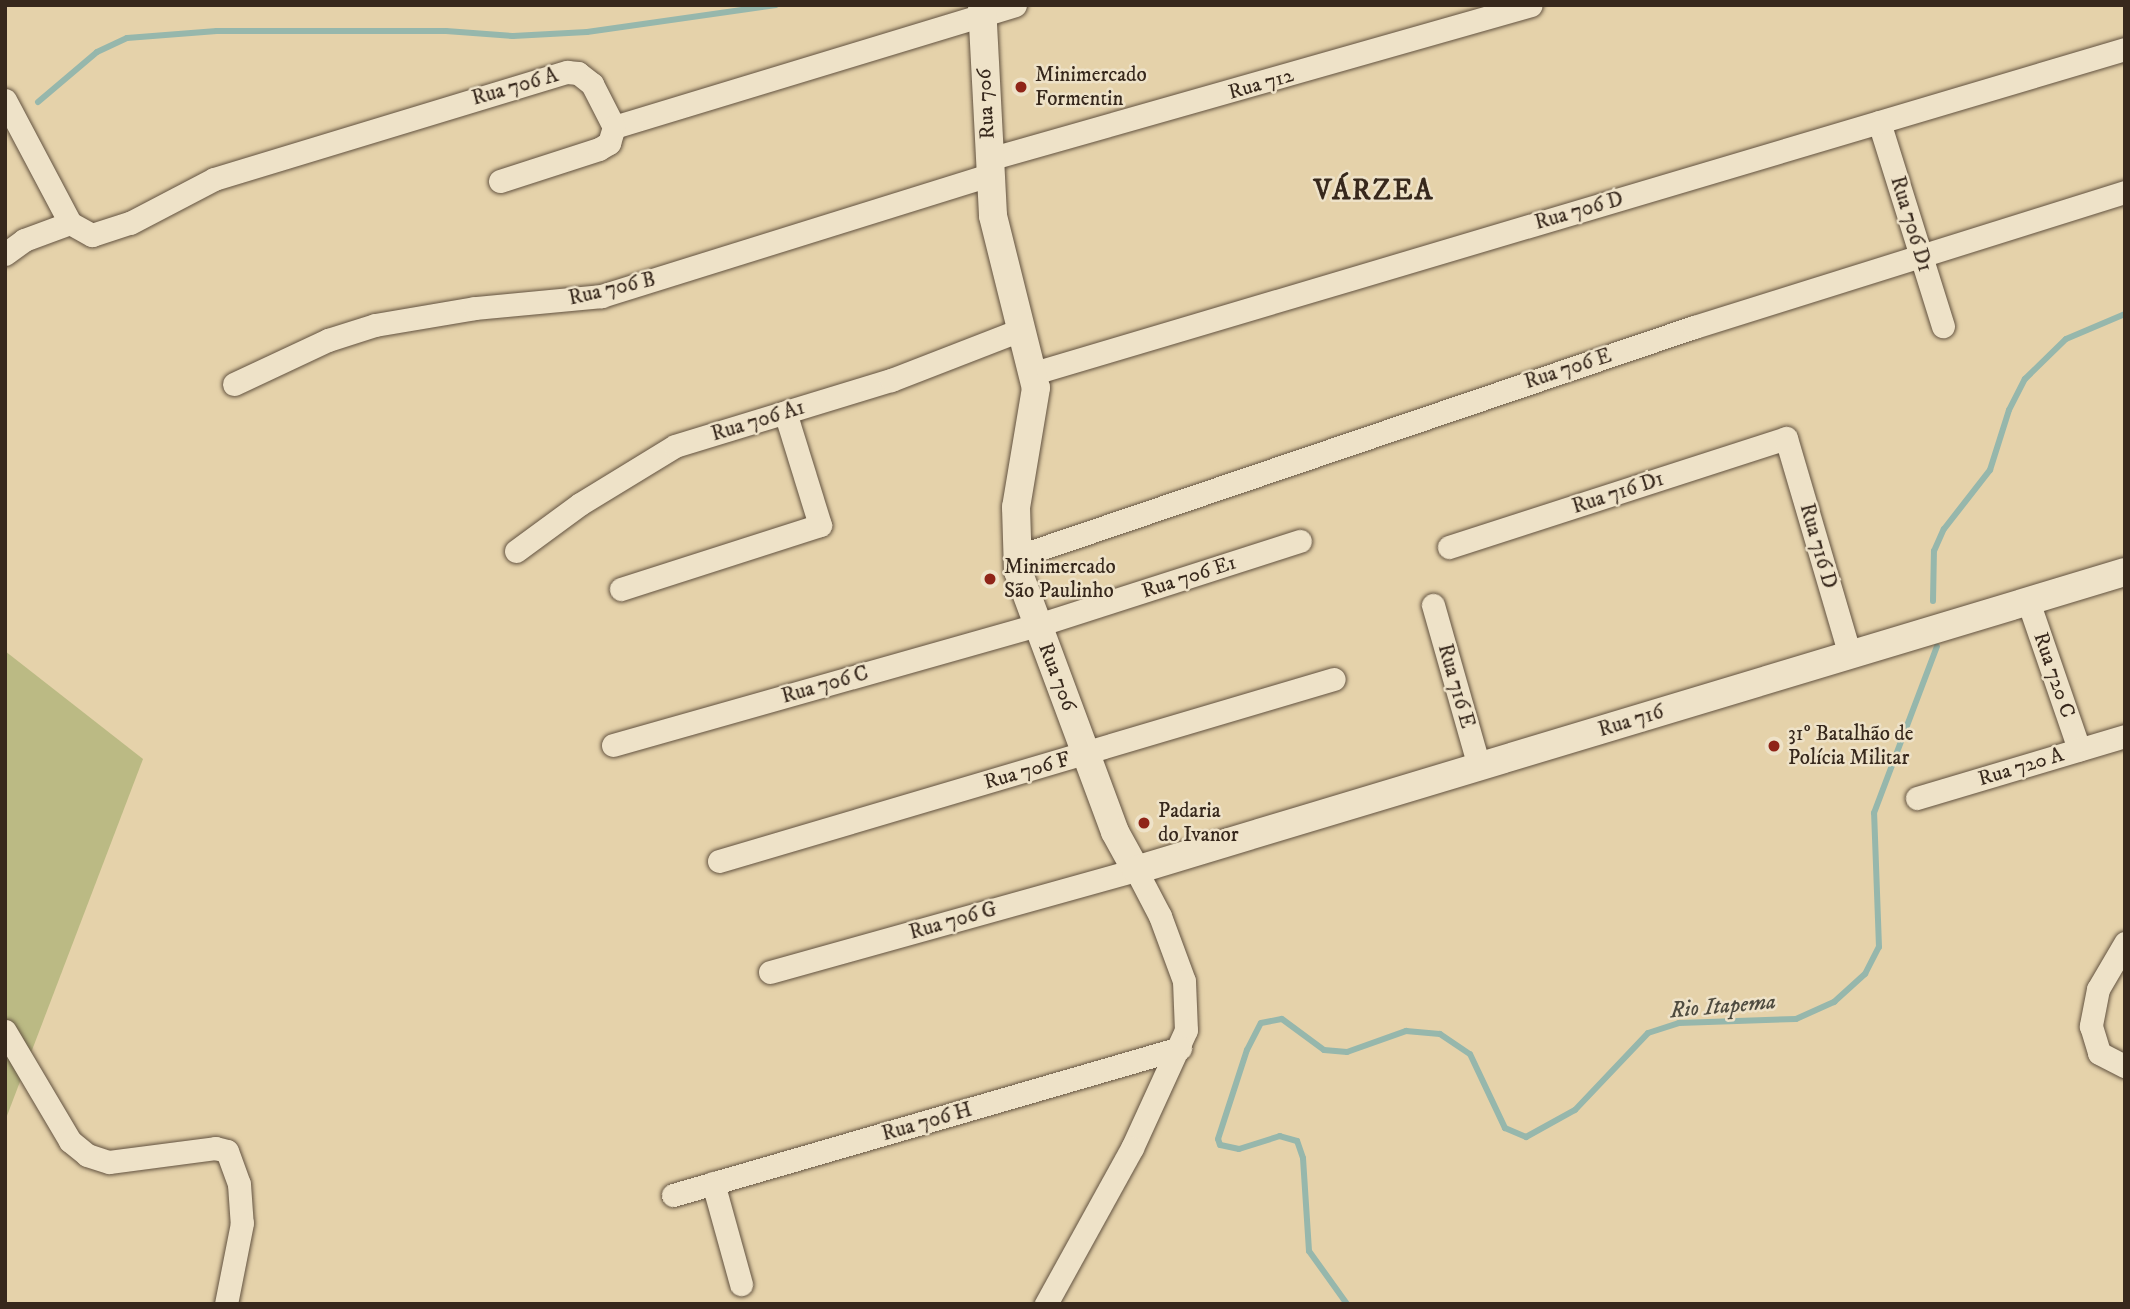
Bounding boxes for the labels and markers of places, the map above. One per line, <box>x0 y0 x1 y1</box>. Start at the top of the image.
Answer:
place label: Minimercado Formentin <box>1035 62 1147 112</box>
marker: Minimercado Formentin <box>1013 79 1029 95</box>
place label: Minimercado São Paulinho <box>1004 554 1116 604</box>
marker: Minimercado São Paulinho <box>982 571 998 587</box>
place label: 31º Batalhão de Polícia Militar <box>1788 721 1914 771</box>
marker: 31º Batalhão de Polícia Militar <box>1766 738 1782 754</box>
place label: Padaria do Ivanor <box>1158 798 1238 848</box>
marker: Padaria do Ivanor <box>1136 815 1152 831</box>

